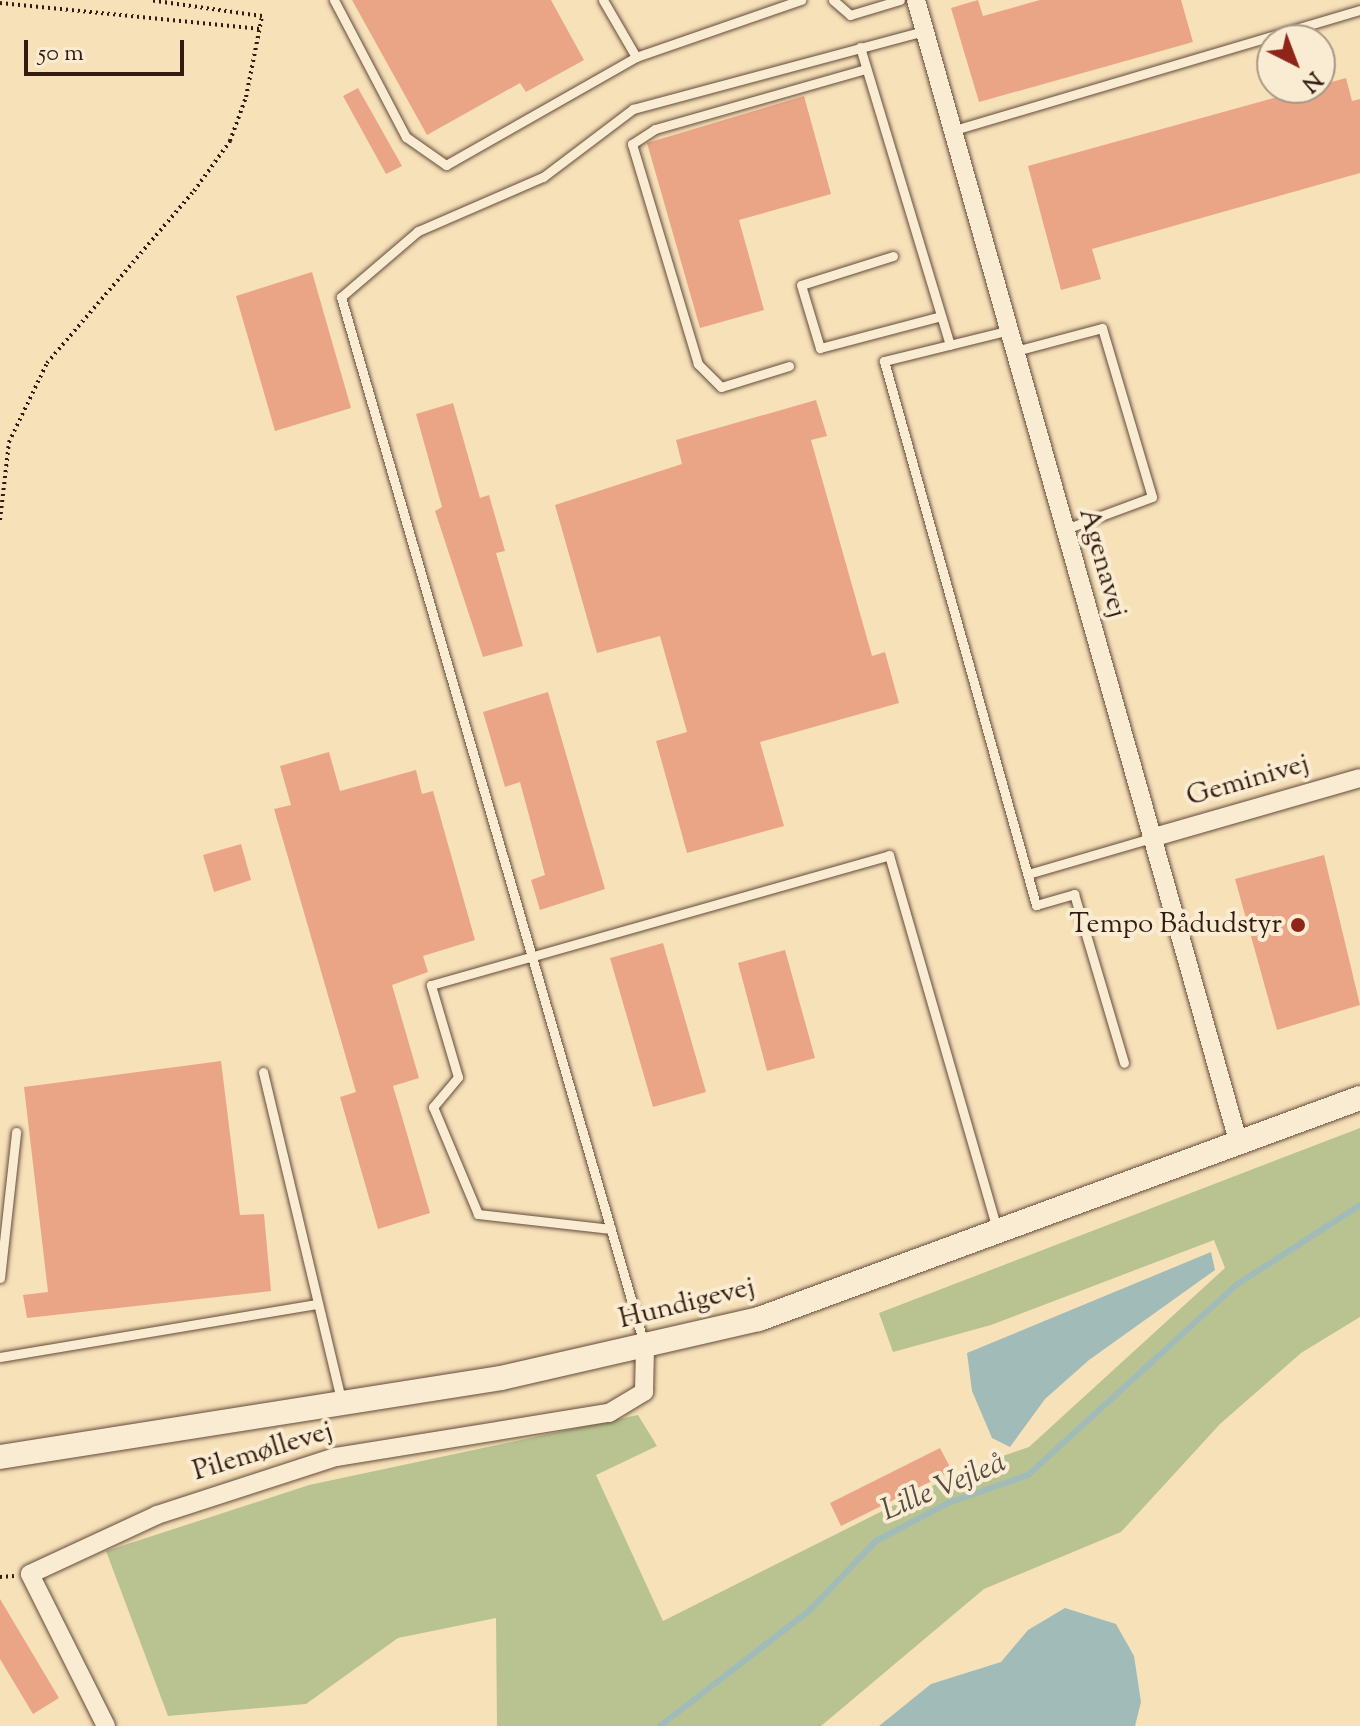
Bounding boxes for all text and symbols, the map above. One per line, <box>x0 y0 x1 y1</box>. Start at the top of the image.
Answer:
scale bar <box>28 24 188 74</box>
north arrow <box>1256 24 1336 104</box>
text: 50 m <box>38 37 84 71</box>
text: N <box>1293 63 1328 98</box>
street label: Agenavej <box>1070 504 1134 622</box>
street label: Geminivej <box>1183 748 1313 814</box>
place label: Tempo Bådudstyr <box>1069 908 1282 942</box>
marker: Tempo Bådudstyr <box>1289 916 1307 934</box>
street label: Hundigevej <box>616 1271 758 1337</box>
street label: Pilemøllevej <box>189 1415 337 1489</box>
water label: Lille Vejleå <box>876 1446 1012 1530</box>

